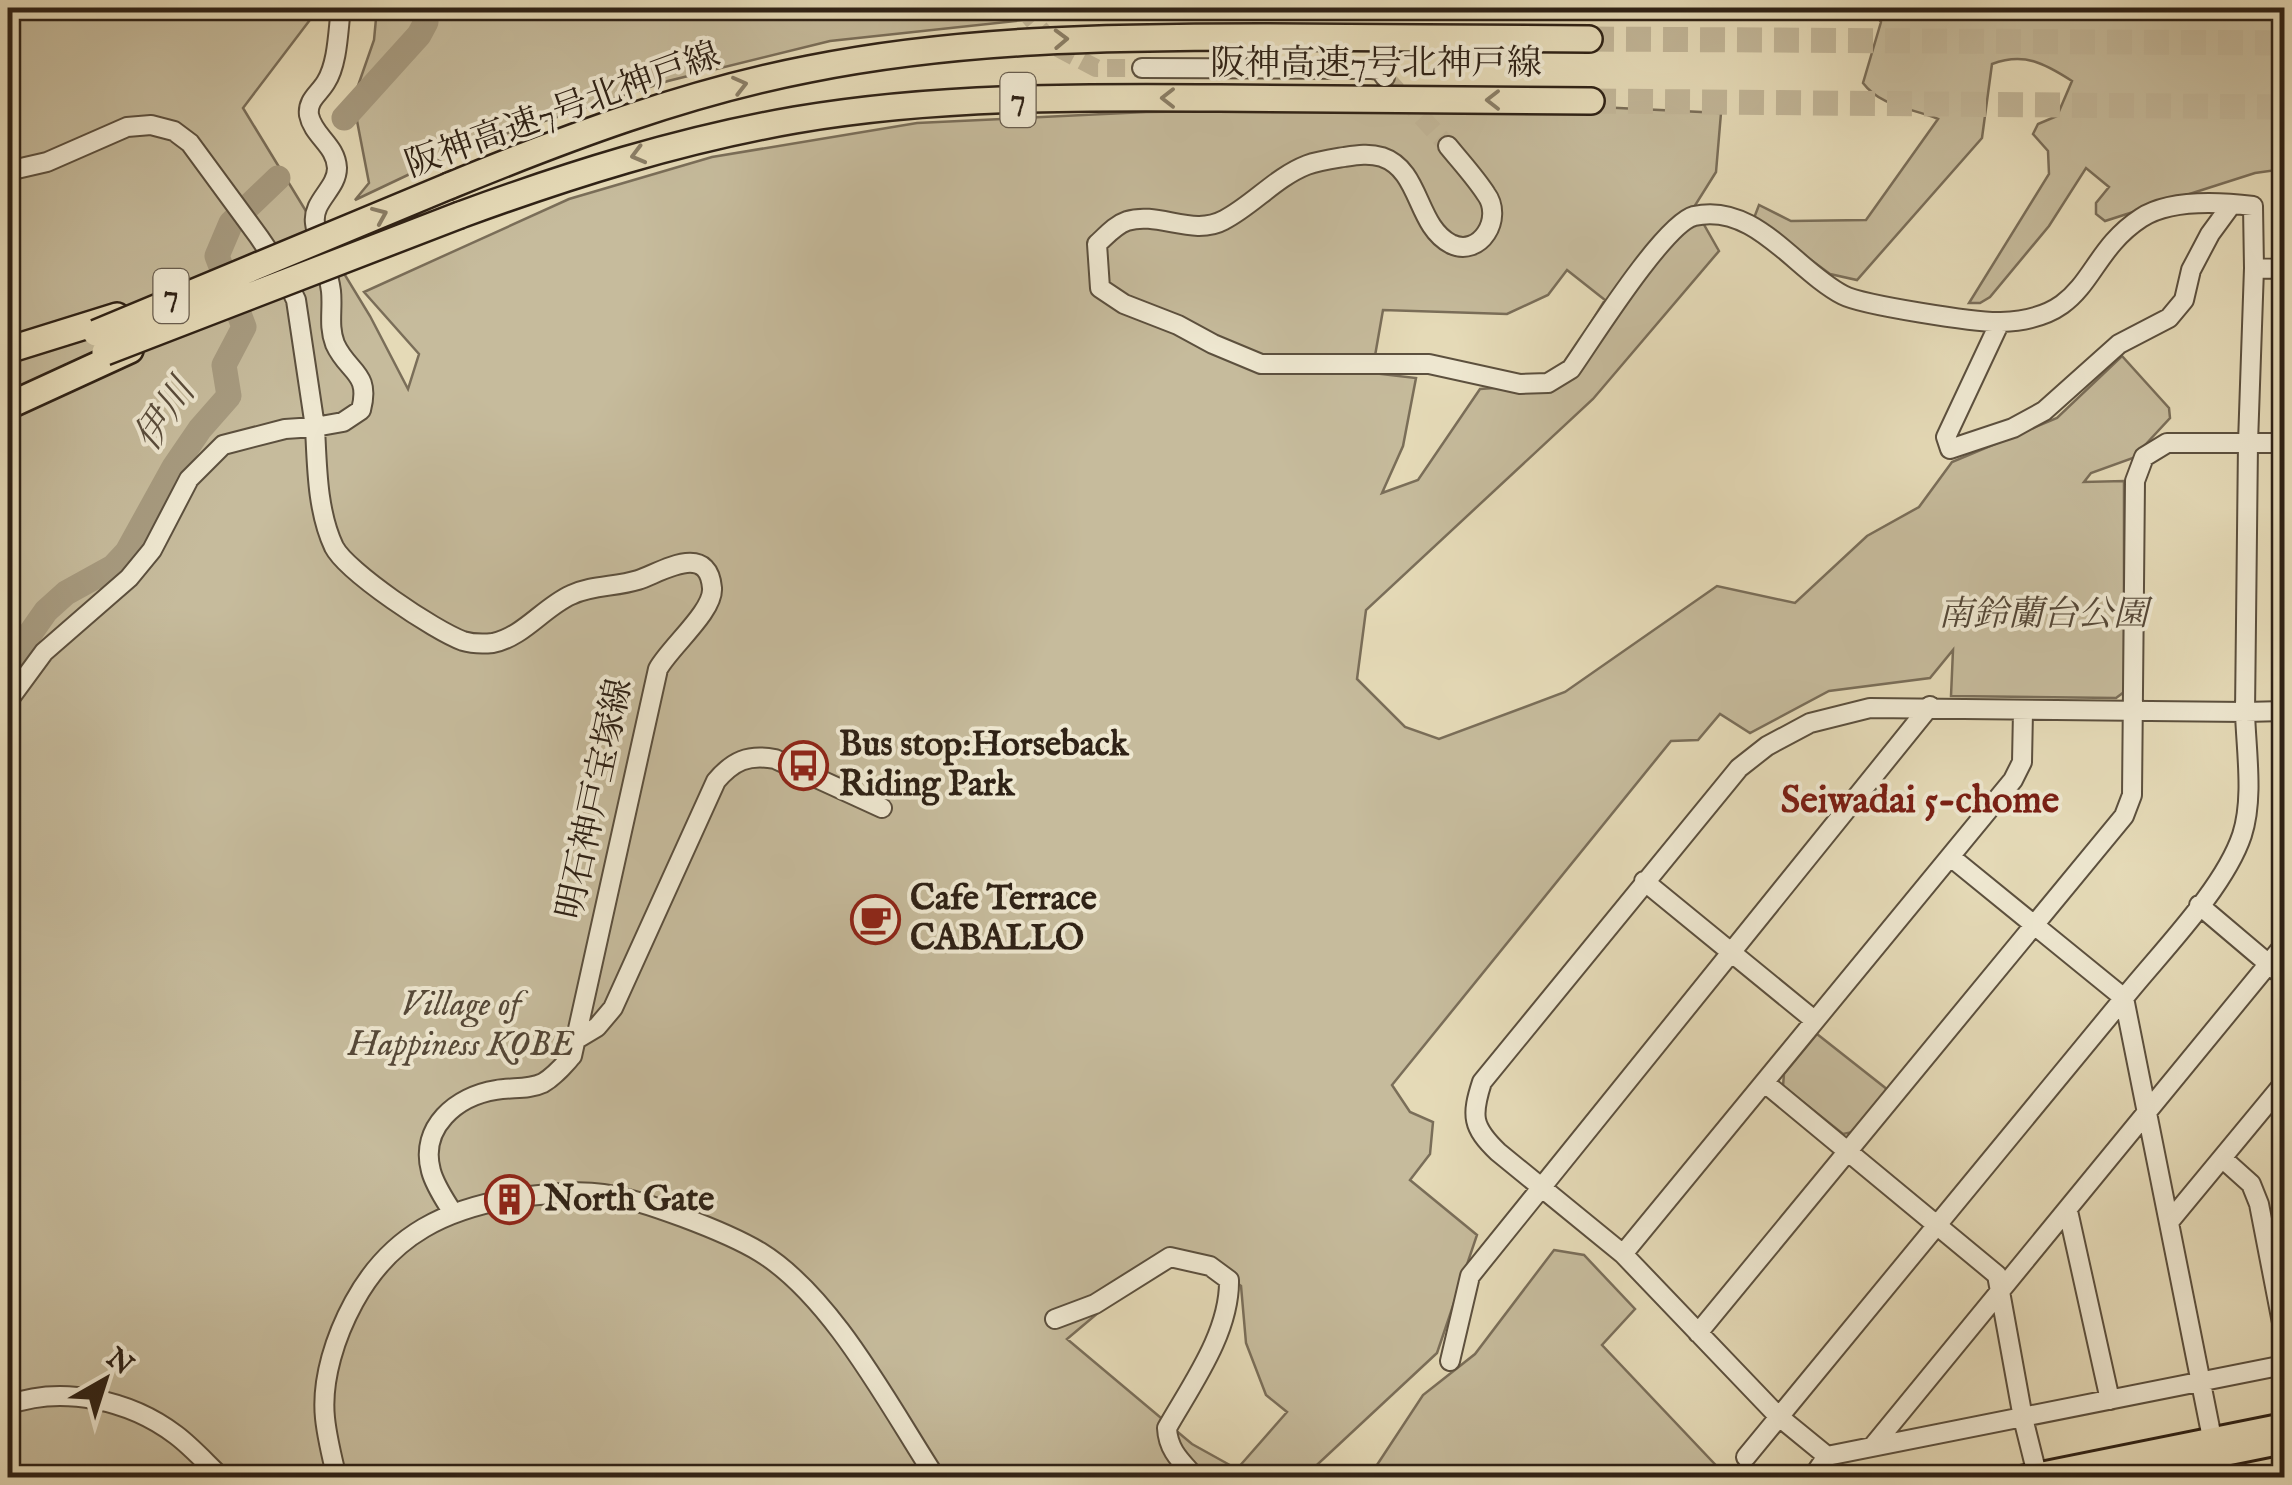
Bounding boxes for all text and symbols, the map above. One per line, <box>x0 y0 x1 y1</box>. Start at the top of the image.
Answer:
one-way arrow <box>1053 29 1069 50</box>
street label: 阪神高速7号北神戸線 <box>400 33 726 189</box>
street label: 阪神高速7号北神戸線 <box>1210 42 1542 87</box>
road number: 7 <box>1000 73 1036 127</box>
one-way arrow <box>731 76 748 97</box>
one-way arrow <box>1160 87 1176 109</box>
one-way arrow <box>1485 89 1500 111</box>
one-way arrow <box>630 144 648 165</box>
one-way arrow <box>370 206 388 226</box>
road number: 7 <box>154 269 188 323</box>
water label: 伊川 <box>125 368 209 461</box>
park label: 南鈴蘭台公園 <box>1938 593 2153 638</box>
street label: 明石神戸宝塚線 <box>549 674 643 924</box>
place label: Bus stop:Horseback Riding Park <box>839 723 1130 808</box>
bus stop icon: Bus stop:Horseback Riding Park <box>778 739 830 791</box>
district label: Seiwadai 5-chome <box>1781 778 2060 826</box>
place label: Cafe Terrace CABALLO <box>910 877 1097 962</box>
cafe icon: Cafe Terrace CABALLO <box>849 893 901 945</box>
park label: Village of Happiness KOBE <box>347 983 575 1068</box>
building icon: North Gate <box>483 1174 535 1226</box>
place label: North Gate <box>543 1178 714 1223</box>
north arrow <box>55 1330 155 1430</box>
text: N <box>98 1341 140 1384</box>

